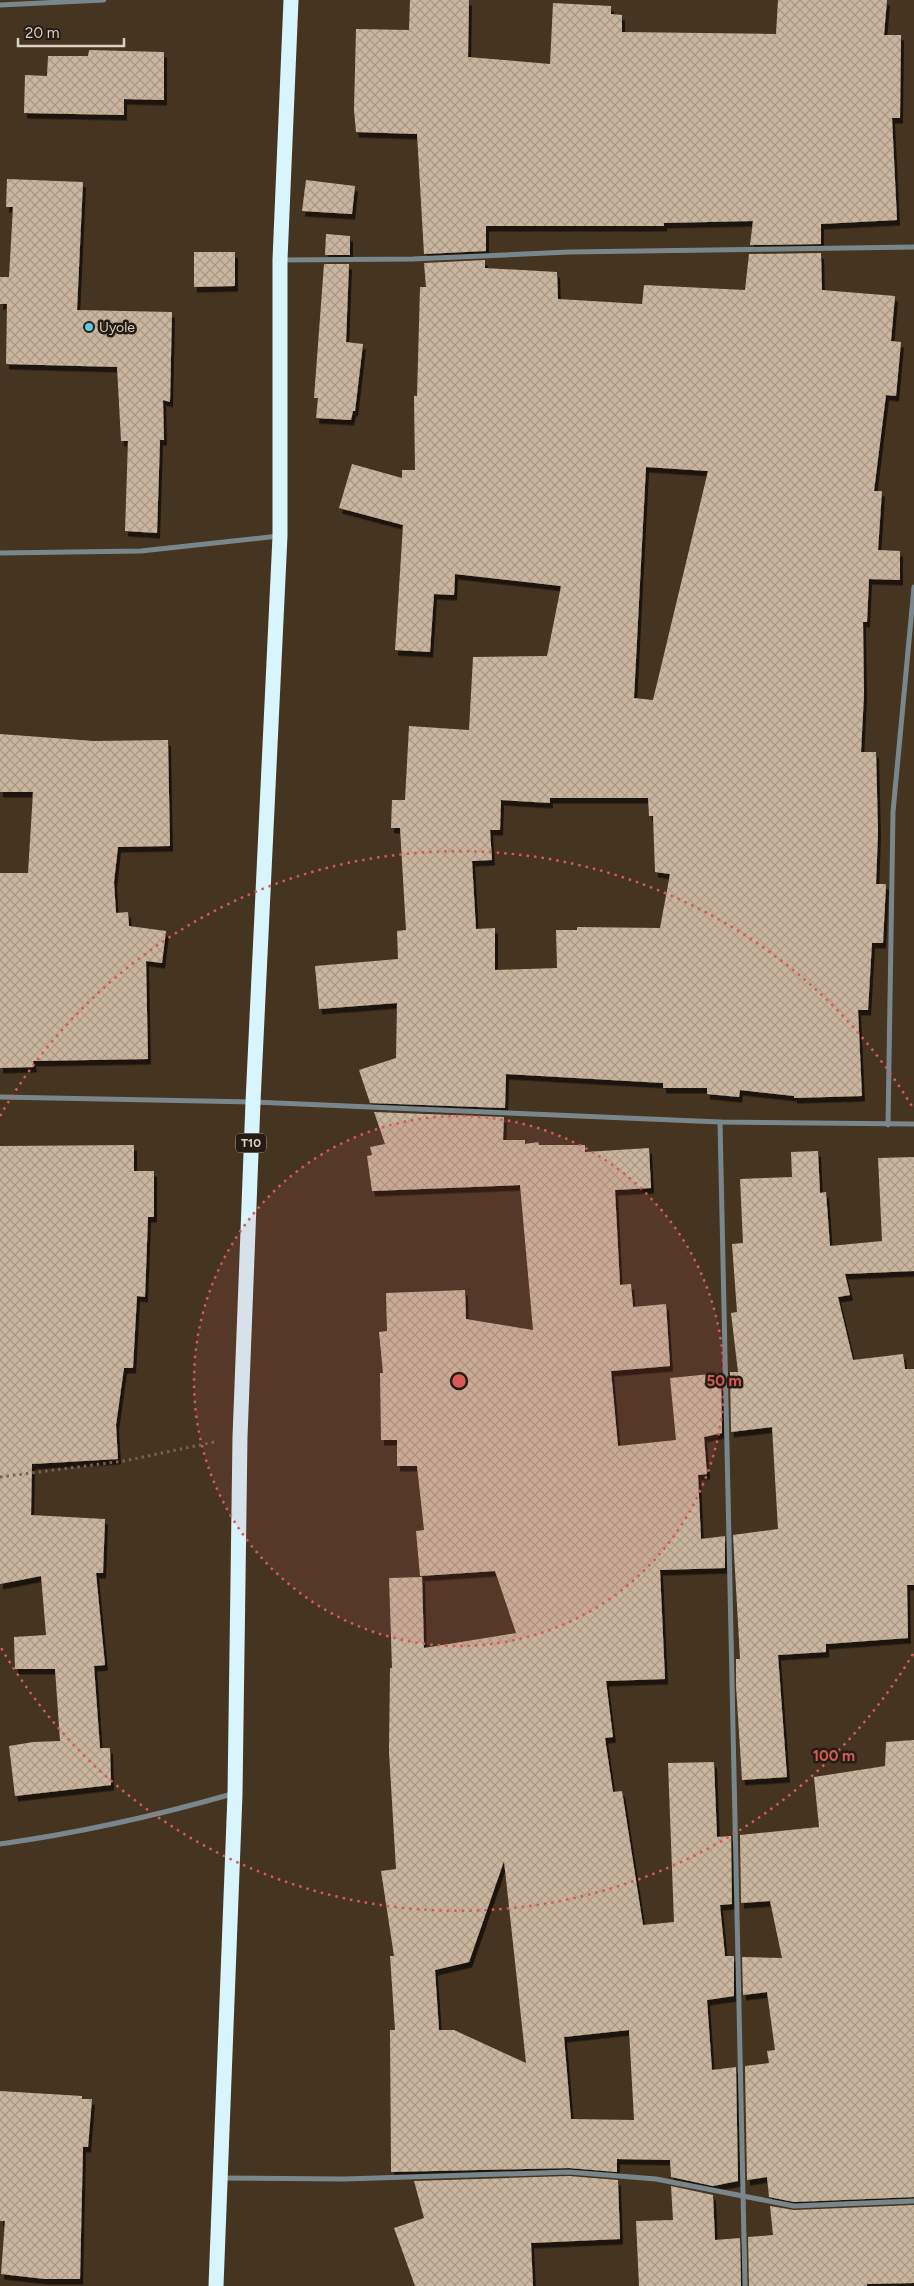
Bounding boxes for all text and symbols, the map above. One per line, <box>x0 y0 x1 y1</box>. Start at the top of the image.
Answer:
scale bar <box>18 15 124 47</box>
text: 20 m <box>25 24 59 42</box>
place label: Uyole <box>99 319 135 336</box>
marker: Uyole <box>83 321 95 333</box>
road number: T10 <box>236 1134 266 1152</box>
centre of rings <box>450 1372 468 1390</box>
text: 50 m <box>706 1372 742 1390</box>
text: 100 m <box>813 1747 855 1765</box>

